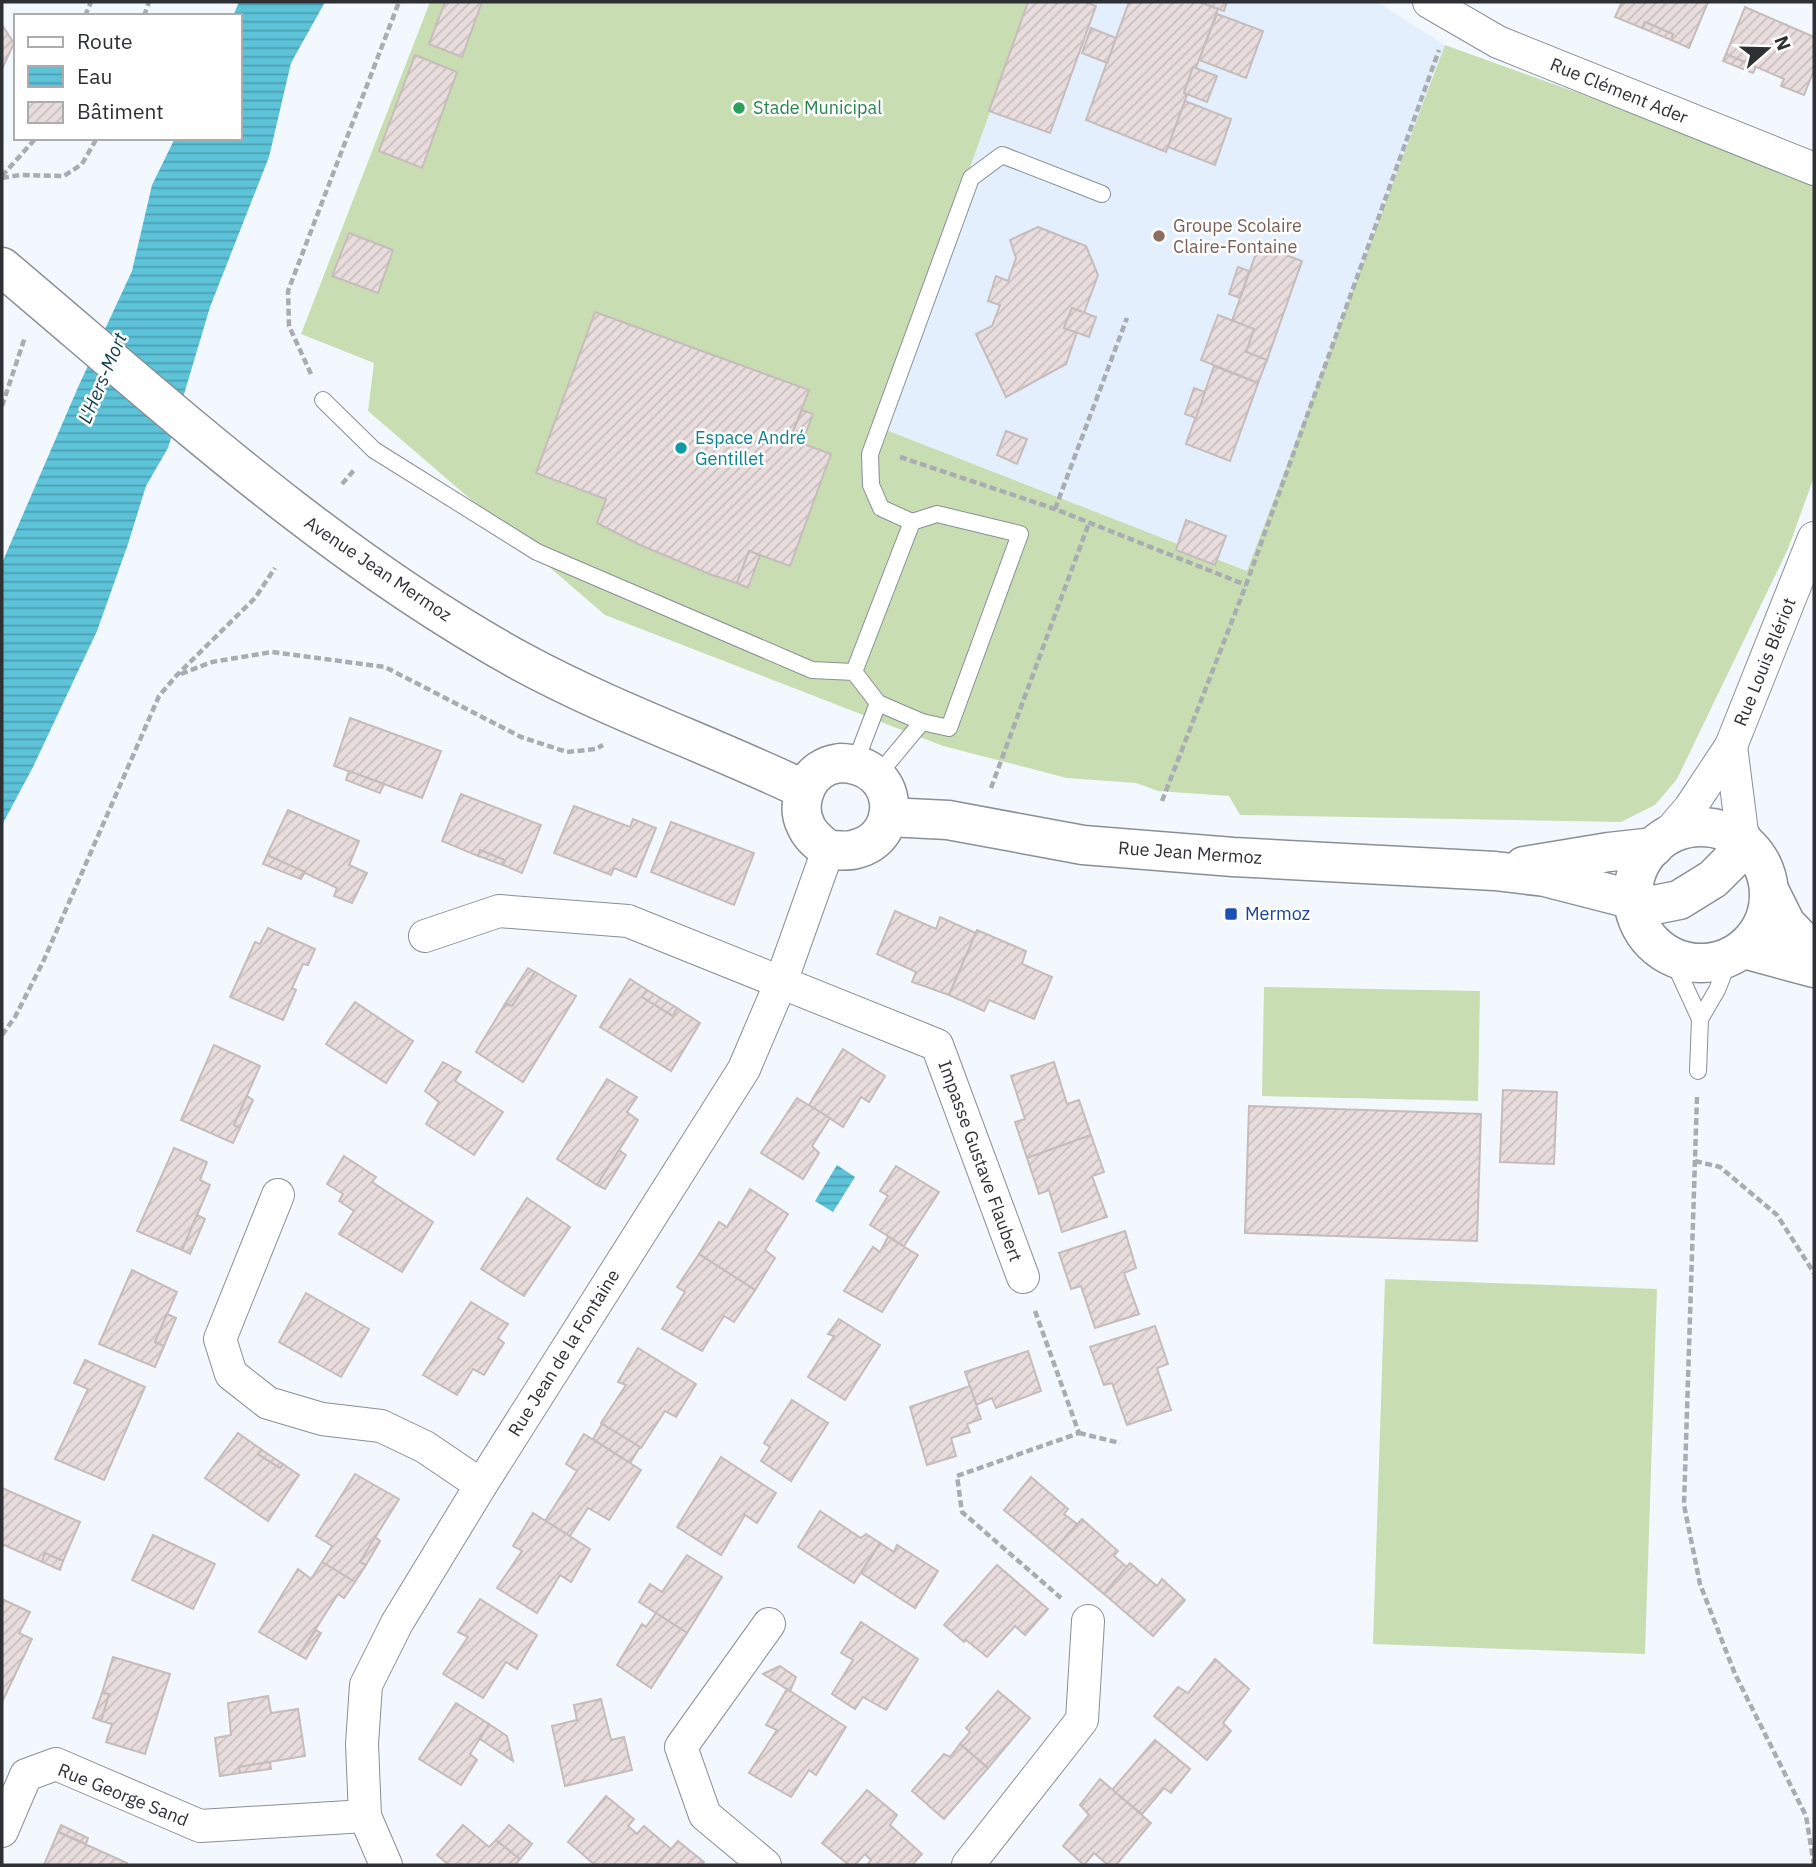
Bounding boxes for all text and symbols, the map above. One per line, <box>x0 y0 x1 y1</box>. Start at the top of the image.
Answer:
legend <box>14 14 242 140</box>
north arrow <box>1732 14 1802 84</box>
text: Route <box>77 27 133 55</box>
text: N <box>1769 33 1797 54</box>
street label: Rue Clément Ader <box>1547 52 1692 129</box>
text: Eau <box>77 62 112 90</box>
place label: Stade Municipal <box>753 96 882 119</box>
text: Bâtiment <box>77 97 164 125</box>
marker: Stade Municipal <box>731 100 747 116</box>
place label: Groupe Scolaire Claire-Fontaine <box>1173 214 1302 258</box>
marker: Groupe Scolaire Claire-Fontaine <box>1151 228 1167 244</box>
water label: L'Hers-Mort <box>72 328 132 427</box>
place label: Espace André Gentillet <box>695 426 806 470</box>
marker: Espace André Gentillet <box>673 440 689 456</box>
street label: Avenue Jean Mermoz <box>300 511 456 626</box>
street label: Rue Louis Blériot <box>1728 594 1801 729</box>
street label: Rue Jean Mermoz <box>1117 836 1263 869</box>
place label: Mermoz <box>1245 902 1310 925</box>
marker: Mermoz <box>1223 906 1239 922</box>
street label: Impasse Gustave Flaubert <box>933 1057 1028 1265</box>
street label: Rue Jean de la Fontaine <box>503 1265 624 1441</box>
street label: Rue George Sand <box>55 1758 192 1831</box>

